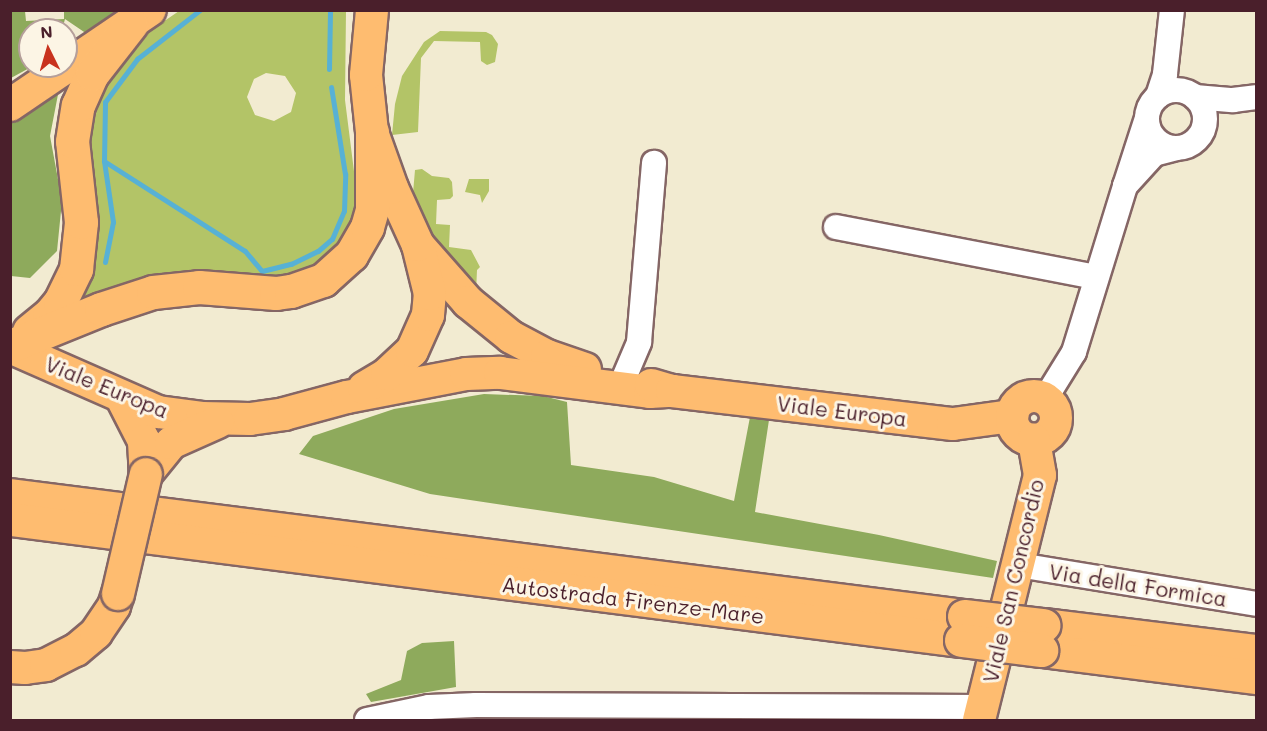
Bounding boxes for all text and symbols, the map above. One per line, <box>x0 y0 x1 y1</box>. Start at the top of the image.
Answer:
north arrow <box>18 18 78 78</box>
text: N <box>40 21 54 43</box>
street label: Viale Europa <box>42 351 172 423</box>
street label: Viale Europa <box>776 391 908 431</box>
street label: Viale San Concordio <box>977 477 1049 685</box>
street label: Via della Formica <box>1047 558 1229 612</box>
street label: Autostrada Firenze-Mare <box>500 571 766 629</box>

